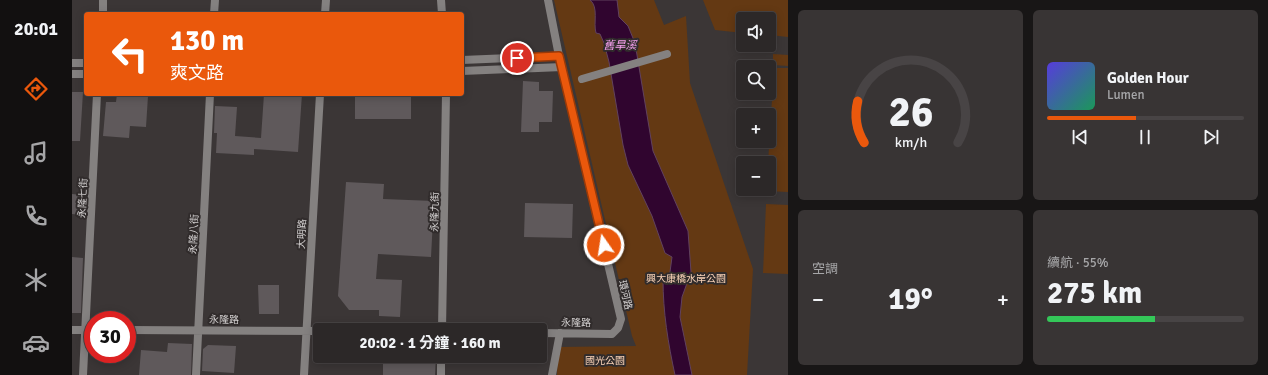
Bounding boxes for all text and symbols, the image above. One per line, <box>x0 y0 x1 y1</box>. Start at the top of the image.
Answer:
map controls <box>736 12 776 196</box>
button: sound <box>736 12 776 52</box>
text: 20:01 <box>14 18 58 40</box>
text: 130 m <box>170 24 244 58</box>
icon: left <box>104 28 156 80</box>
water label: 舊旱溪 <box>604 39 638 52</box>
pin <box>500 41 534 75</box>
icon: arrive <box>506 47 528 69</box>
button: search <box>736 60 776 100</box>
text: 爽文路 <box>170 62 224 84</box>
text: Golden Hour <box>1107 69 1189 87</box>
icon: directions <box>22 75 50 103</box>
text: 26 <box>888 87 933 138</box>
text: Lumen <box>1107 87 1145 103</box>
button: + <box>736 108 776 148</box>
icon: previous <box>1069 126 1091 148</box>
icon: pause <box>1134 126 1156 148</box>
icon: next <box>1200 126 1222 148</box>
text: km/h <box>894 133 927 150</box>
icon: music <box>22 139 50 167</box>
button: − <box>736 156 776 196</box>
street label: 永隆七街 <box>76 178 90 218</box>
street label: 永隆九街 <box>429 192 441 232</box>
icon: phone <box>22 202 50 230</box>
street label: 永隆八街 <box>187 214 201 254</box>
street label: 大明路 <box>295 219 309 249</box>
position arrow <box>583 224 625 266</box>
text: 續航 · 55% <box>1047 255 1109 271</box>
text: 空調 <box>812 261 838 277</box>
icon: climate <box>22 266 50 294</box>
park label: 興大康橋水岸公園 <box>646 273 726 285</box>
text: 275 km <box>1047 275 1142 312</box>
street label: 環河路 <box>616 279 634 311</box>
text: 19° <box>888 281 933 318</box>
text: − <box>812 286 824 313</box>
text: + <box>997 286 1009 313</box>
speed limit sign: 30 <box>84 311 136 363</box>
street label: 永隆路 <box>209 314 239 326</box>
street label: 永隆路 <box>561 317 591 329</box>
icon: car <box>22 329 50 357</box>
text: 20:02 · 1 分鐘 · 160 m <box>359 334 501 352</box>
park label: 國光公園 <box>585 355 625 367</box>

